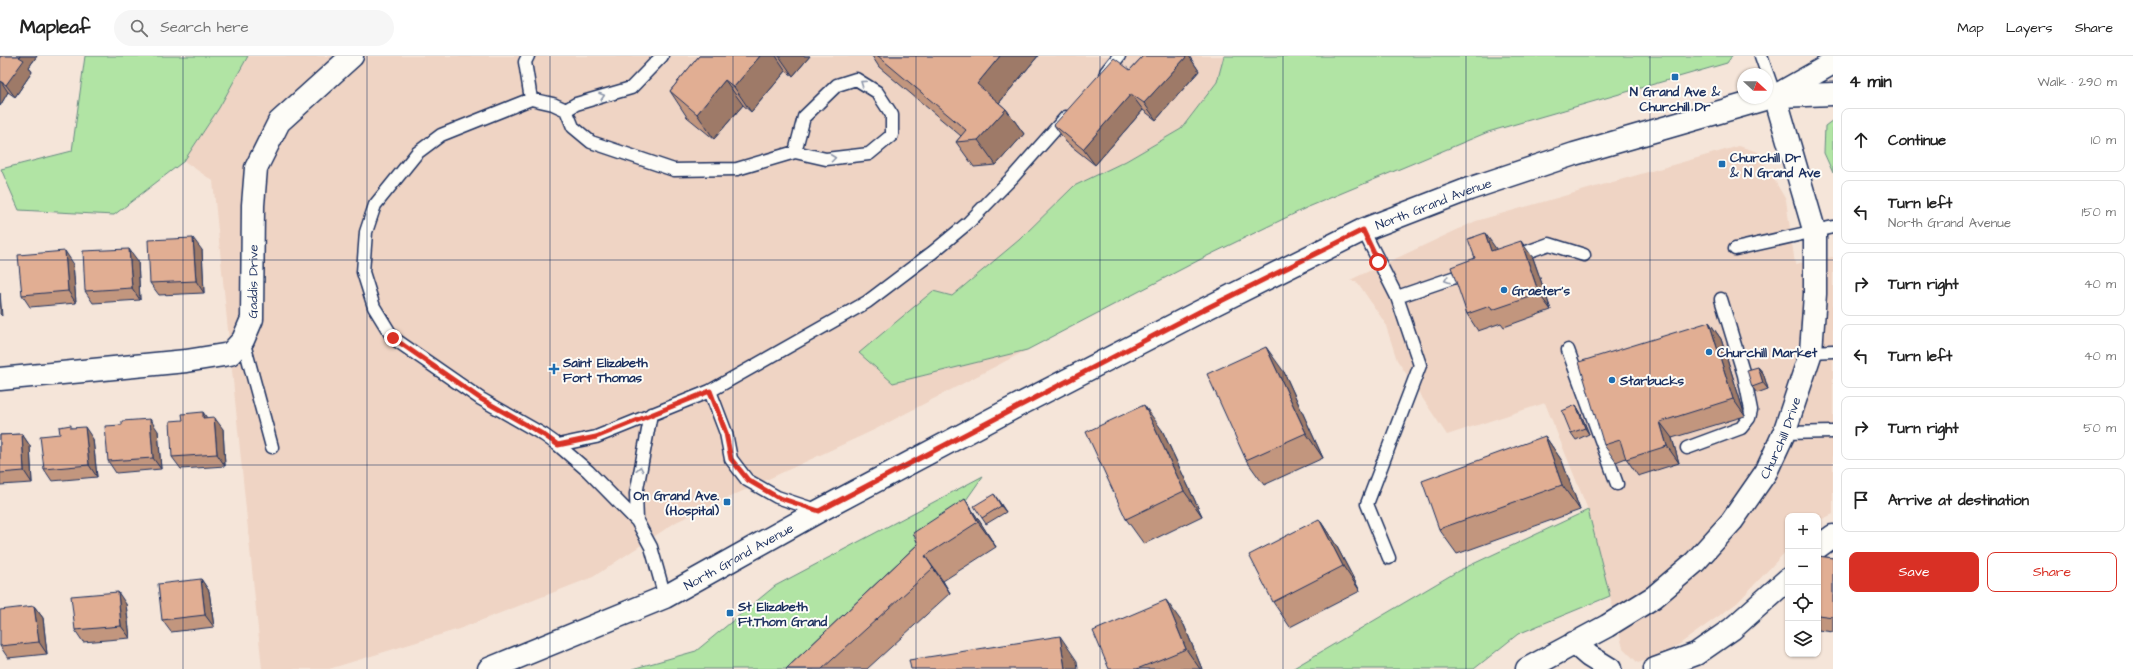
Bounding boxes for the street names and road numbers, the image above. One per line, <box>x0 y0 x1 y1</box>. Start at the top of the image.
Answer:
street label: North Grand Avenue <box>1373 174 1494 234</box>
street label: Gaddis Drive <box>244 244 263 319</box>
street label: Churchill Drive <box>1756 395 1805 483</box>
street label: North Grand Avenue <box>681 519 797 595</box>

